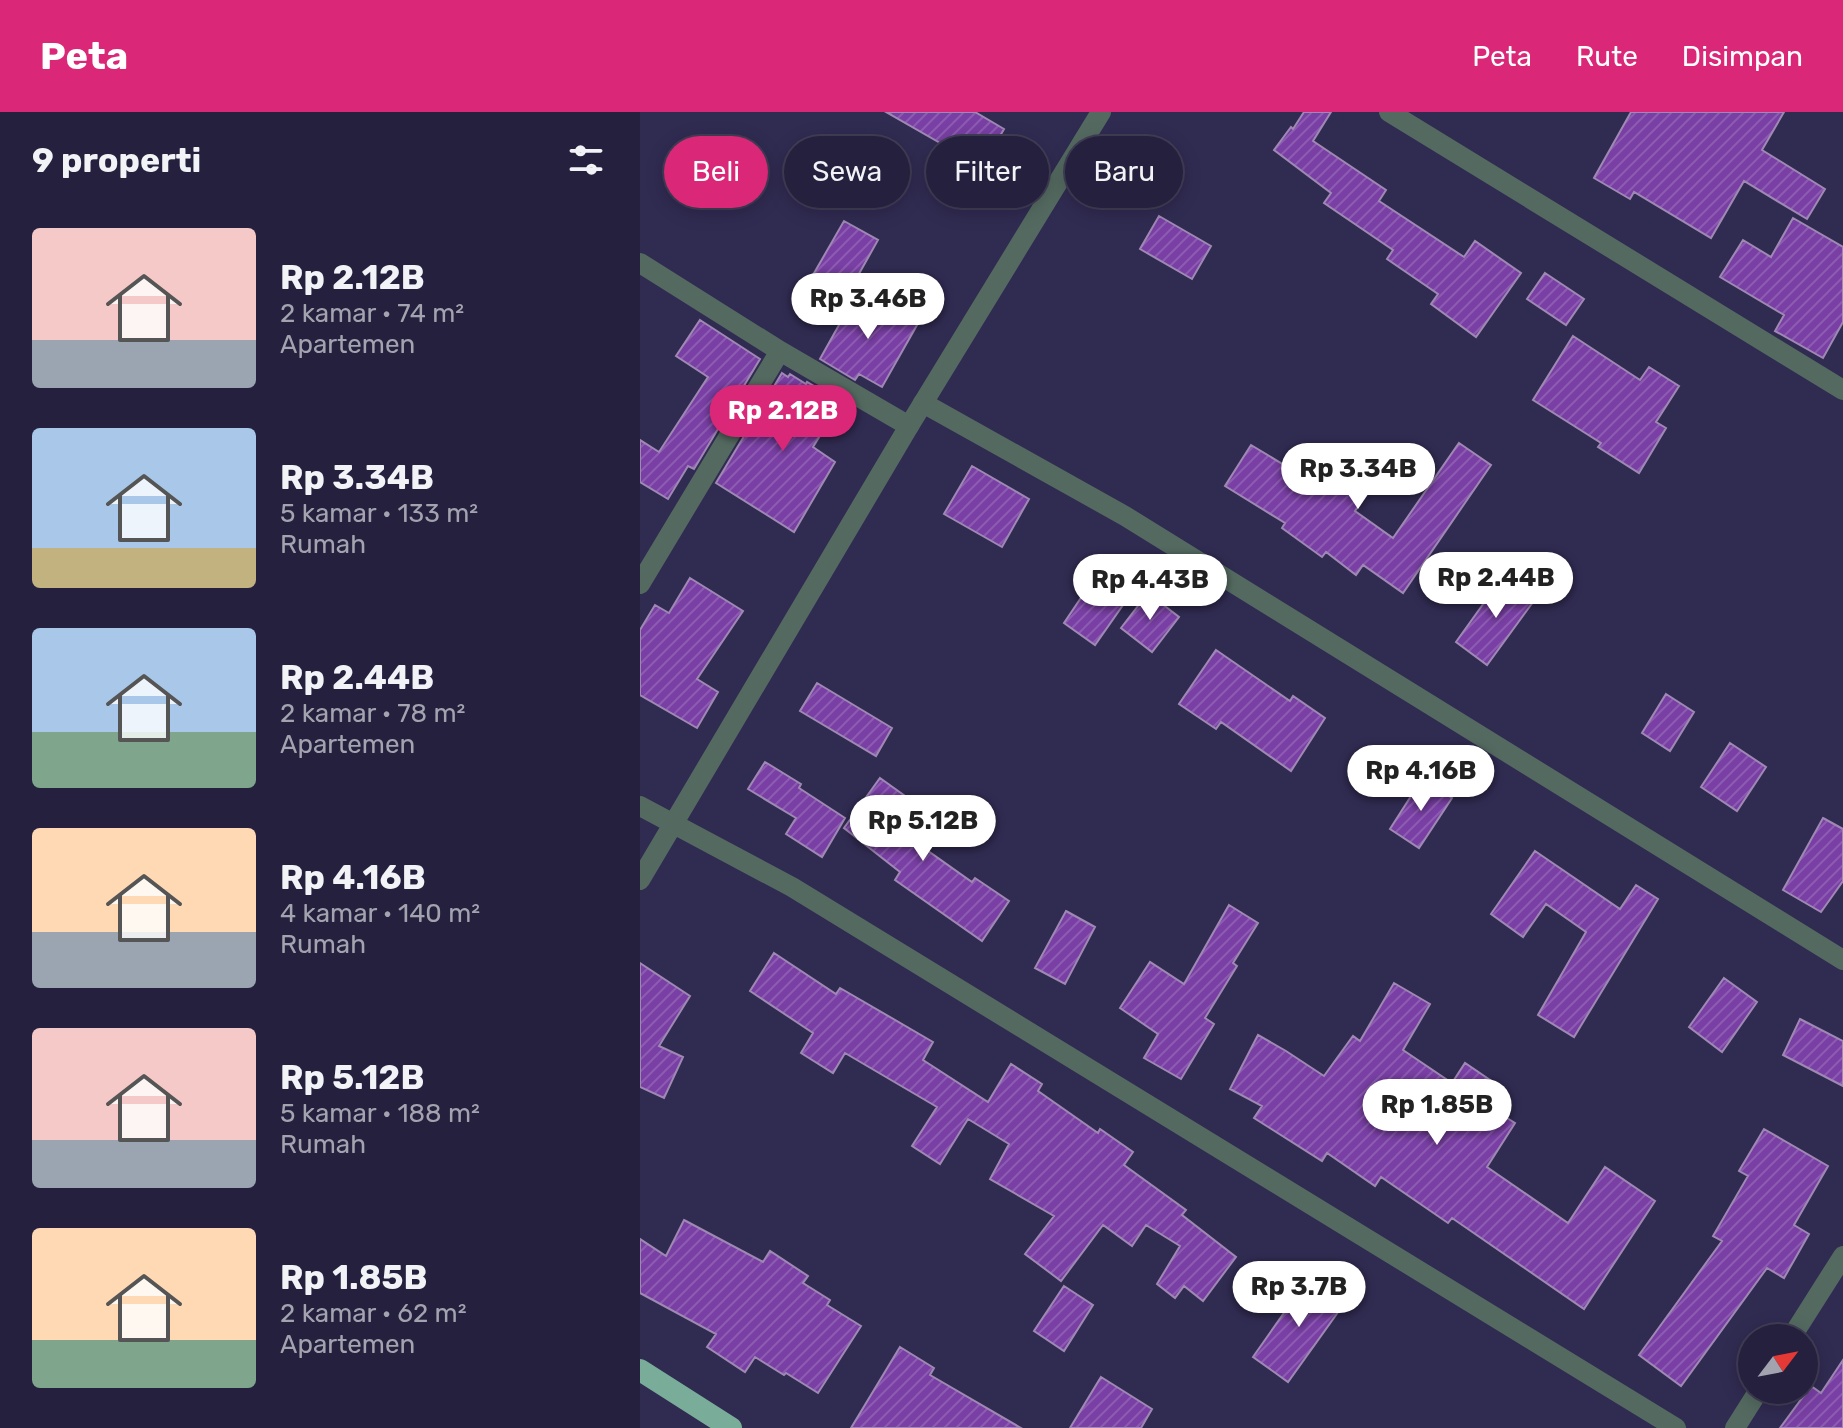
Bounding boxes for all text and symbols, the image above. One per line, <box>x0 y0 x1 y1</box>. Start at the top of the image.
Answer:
text: Peta <box>40 33 128 79</box>
text: Peta <box>1472 40 1532 73</box>
text: Rute <box>1576 40 1638 73</box>
text: Disimpan <box>1682 40 1803 73</box>
chip: Beli <box>664 136 768 208</box>
chip: Sewa <box>784 136 910 208</box>
chip: Filter <box>926 136 1049 208</box>
chip: Baru <box>1065 136 1183 208</box>
icon: filters <box>564 138 608 182</box>
text: 9 properti <box>32 140 201 181</box>
text: Rp 2.12B <box>280 257 425 298</box>
icon: home <box>96 260 192 356</box>
pin: Rp 3.46B <box>785 273 951 341</box>
text: Rp 3.46B <box>809 283 927 314</box>
text: 2 kamar · 74 m² <box>280 298 464 329</box>
text: Apartemen <box>280 329 415 360</box>
pin: Rp 2.12B <box>700 385 866 453</box>
text: Rp 2.12B <box>728 395 838 426</box>
pin: Rp 3.34B <box>1275 443 1441 511</box>
text: Rp 3.34B <box>1299 453 1417 484</box>
text: Rp 3.34B <box>280 457 434 498</box>
icon: home <box>96 460 192 556</box>
text: 5 kamar · 133 m² <box>280 498 478 529</box>
text: Rumah <box>280 529 366 560</box>
pin: Rp 2.44B <box>1413 552 1579 620</box>
pin: Rp 4.43B <box>1067 554 1233 622</box>
text: Rp 2.44B <box>1437 562 1555 593</box>
text: Rp 4.43B <box>1091 564 1209 595</box>
text: Rp 2.44B <box>280 657 434 698</box>
icon: home <box>96 660 192 756</box>
text: 2 kamar · 78 m² <box>280 698 465 729</box>
text: Apartemen <box>280 729 415 760</box>
pin: Rp 4.16B <box>1338 745 1504 813</box>
text: Rp 4.16B <box>1365 755 1477 786</box>
pin: Rp 5.12B <box>840 795 1006 863</box>
text: Rp 5.12B <box>868 805 978 836</box>
text: Rp 4.16B <box>280 857 426 898</box>
icon: home <box>96 860 192 956</box>
text: 4 kamar · 140 m² <box>280 898 480 929</box>
text: Rumah <box>280 929 366 960</box>
text: Rp 5.12B <box>280 1057 424 1098</box>
icon: home <box>96 1060 192 1156</box>
pin: Rp 1.85B <box>1354 1079 1520 1147</box>
text: Rp 1.85B <box>1381 1089 1493 1120</box>
text: 5 kamar · 188 m² <box>280 1098 480 1129</box>
text: Rumah <box>280 1129 366 1160</box>
text: Rp 1.85B <box>280 1257 428 1298</box>
icon: home <box>96 1260 192 1356</box>
pin: Rp 3.7B <box>1225 1261 1373 1329</box>
text: Rp 3.7B <box>1251 1271 1347 1302</box>
text: 2 kamar · 62 m² <box>280 1298 467 1329</box>
north arrow <box>1738 1324 1818 1404</box>
map controls <box>1738 1324 1818 1404</box>
text: Apartemen <box>280 1329 415 1360</box>

